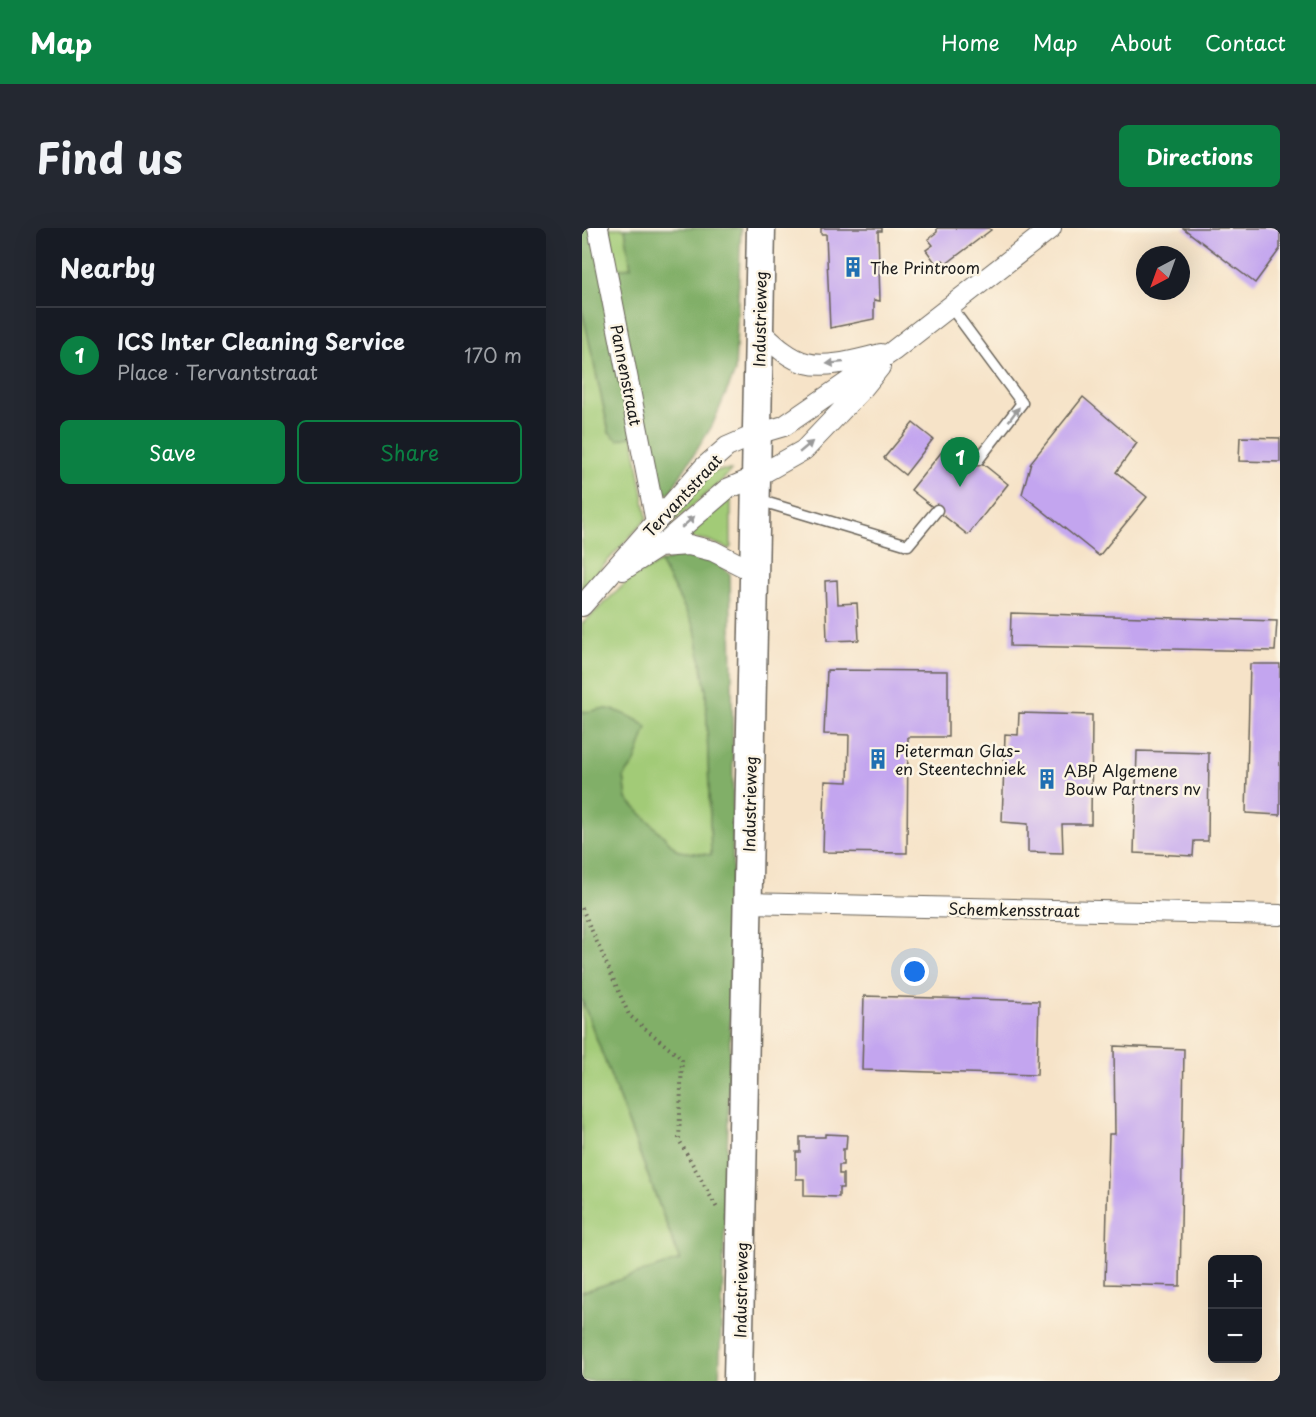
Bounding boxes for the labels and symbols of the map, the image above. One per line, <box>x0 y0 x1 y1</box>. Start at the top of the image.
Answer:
north arrow <box>1136 246 1190 300</box>
building icon: The Printroom <box>841 255 865 279</box>
place label: The Printroom <box>870 255 980 279</box>
street label: Industrieweg <box>746 271 772 367</box>
street label: Pannenstraat <box>605 322 649 428</box>
one-way arrow <box>826 358 845 368</box>
one-way arrow <box>1007 406 1019 421</box>
pin: 1 <box>940 438 980 487</box>
one-way arrow <box>798 440 813 454</box>
street label: Tervantstraat <box>637 448 727 542</box>
one-way arrow <box>680 516 695 529</box>
place label: Pieterman Glas- en Steentechniek <box>895 738 1026 780</box>
building icon: Pieterman Glas- en Steentechniek <box>866 747 890 771</box>
street label: Industrieweg <box>736 756 762 852</box>
place label: ABP Algemene Bouw Partners nv <box>1064 758 1201 800</box>
building icon: ABP Algemene Bouw Partners nv <box>1035 767 1059 791</box>
street label: Schemkensstraat <box>948 896 1081 922</box>
your location <box>900 957 929 986</box>
street label: Industrieweg <box>727 1242 753 1338</box>

